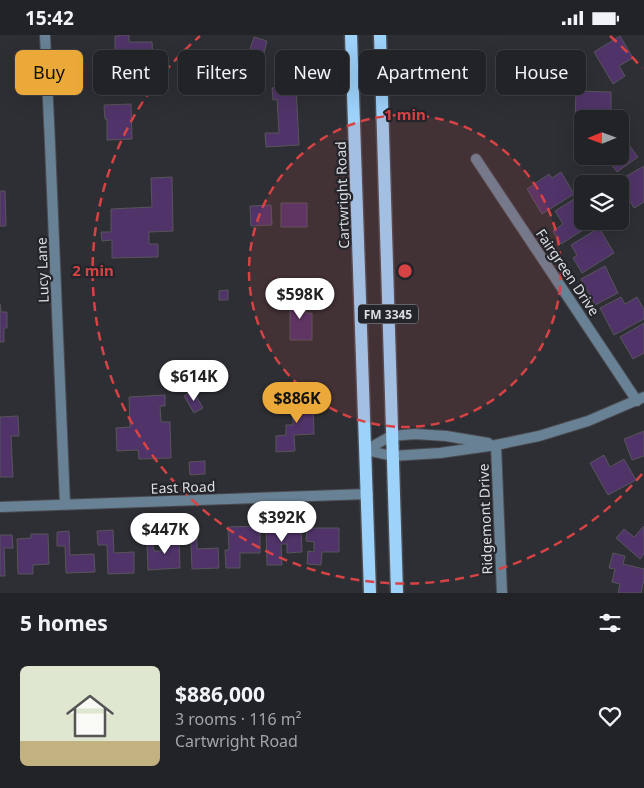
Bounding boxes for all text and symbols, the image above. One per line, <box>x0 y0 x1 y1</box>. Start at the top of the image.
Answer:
text: 15:42 <box>25 5 74 31</box>
chip: Buy <box>15 50 83 95</box>
chip: Rent <box>93 50 168 95</box>
chip: Filters <box>178 50 265 95</box>
chip: New <box>275 50 349 95</box>
chip: Apartment <box>359 50 486 95</box>
chip: House <box>496 50 586 95</box>
text: 1 min <box>384 104 426 124</box>
north arrow <box>574 110 629 165</box>
map controls <box>574 110 629 230</box>
street label: Cartwright Road <box>331 141 353 249</box>
button: layers <box>574 175 629 230</box>
street label: Fairgreen Drive <box>532 225 604 319</box>
street label: Lucy Lane <box>31 237 53 303</box>
text: 2 min <box>72 260 114 280</box>
centre of rings <box>396 262 414 280</box>
pin: $598K <box>265 277 335 320</box>
text: $598K <box>276 283 324 305</box>
road number: FM 3345 <box>358 305 418 323</box>
pin: $614K <box>159 359 229 402</box>
text: $614K <box>170 365 218 387</box>
pin: $886K <box>262 381 332 424</box>
text: $886K <box>273 387 321 409</box>
street label: Ridgemont Drive <box>474 463 496 575</box>
street label: East Road <box>150 476 216 498</box>
pin: $392K <box>247 501 317 543</box>
text: $392K <box>258 506 306 528</box>
pin: $447K <box>130 513 200 555</box>
text: $447K <box>141 518 189 540</box>
text: 5 homes <box>20 609 108 637</box>
icon: filters <box>596 609 624 637</box>
text: $886,000 <box>175 680 265 708</box>
icon: home <box>60 686 120 746</box>
icon: heart <box>596 702 624 730</box>
text: 3 rooms · 116 m² <box>175 708 301 730</box>
text: Cartwright Road <box>175 730 298 752</box>

